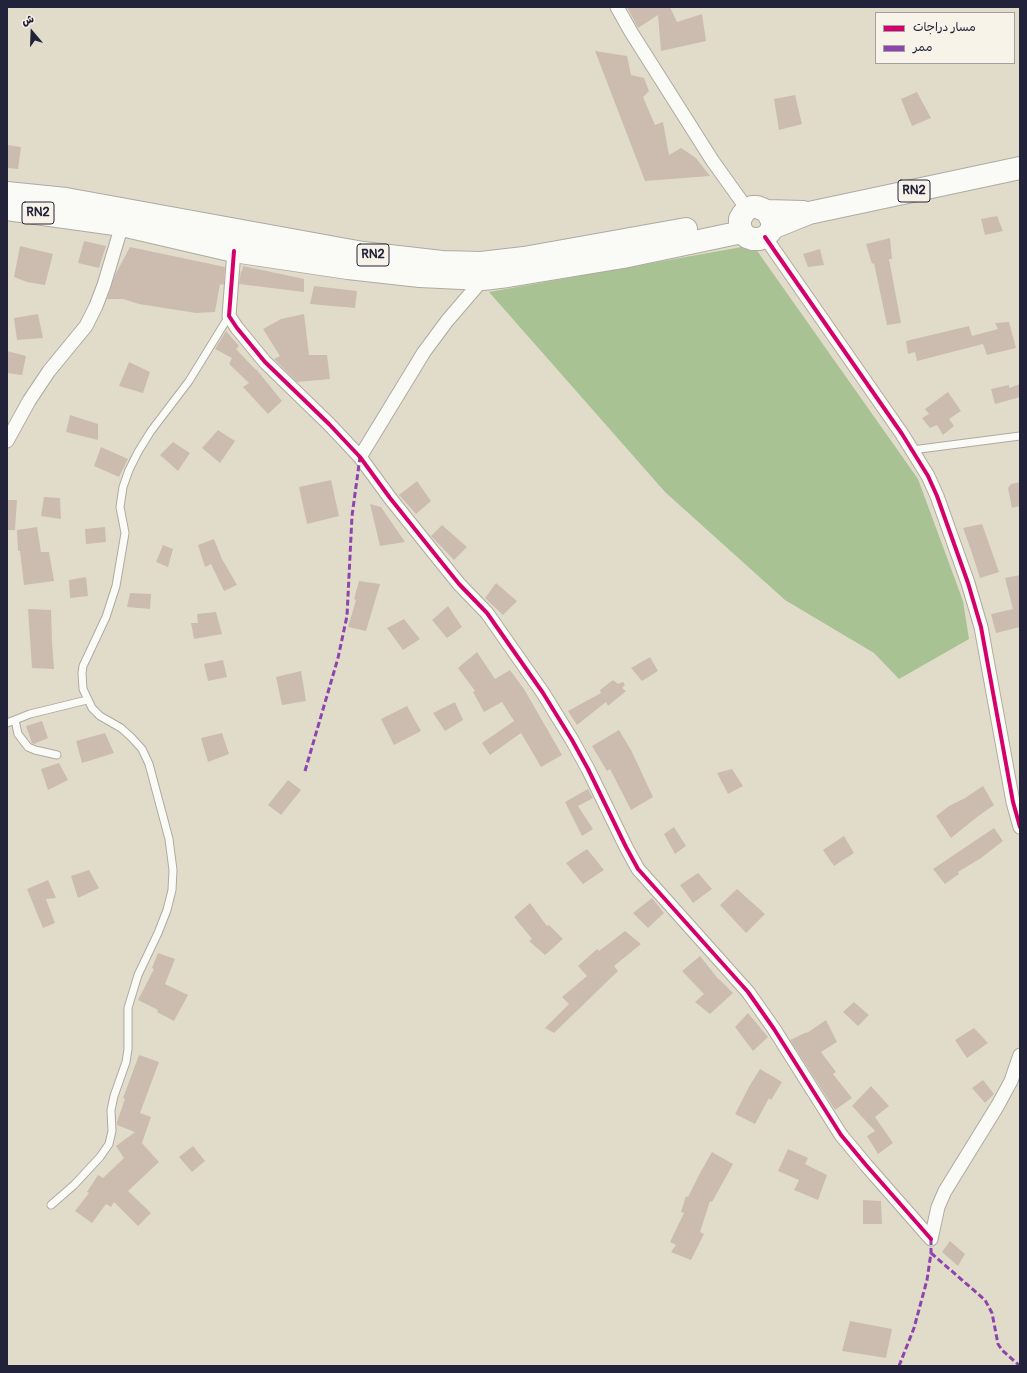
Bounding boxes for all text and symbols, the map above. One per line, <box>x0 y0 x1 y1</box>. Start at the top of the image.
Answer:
north arrow <box>12 12 52 52</box>
text: ش <box>20 12 36 28</box>
legend <box>875 12 1015 64</box>
text: مسار دراجات <box>913 20 976 35</box>
text: ممر <box>913 40 932 55</box>
road number: RN2 <box>898 180 930 202</box>
road number: RN2 <box>22 202 54 224</box>
road number: RN2 <box>357 244 389 266</box>

